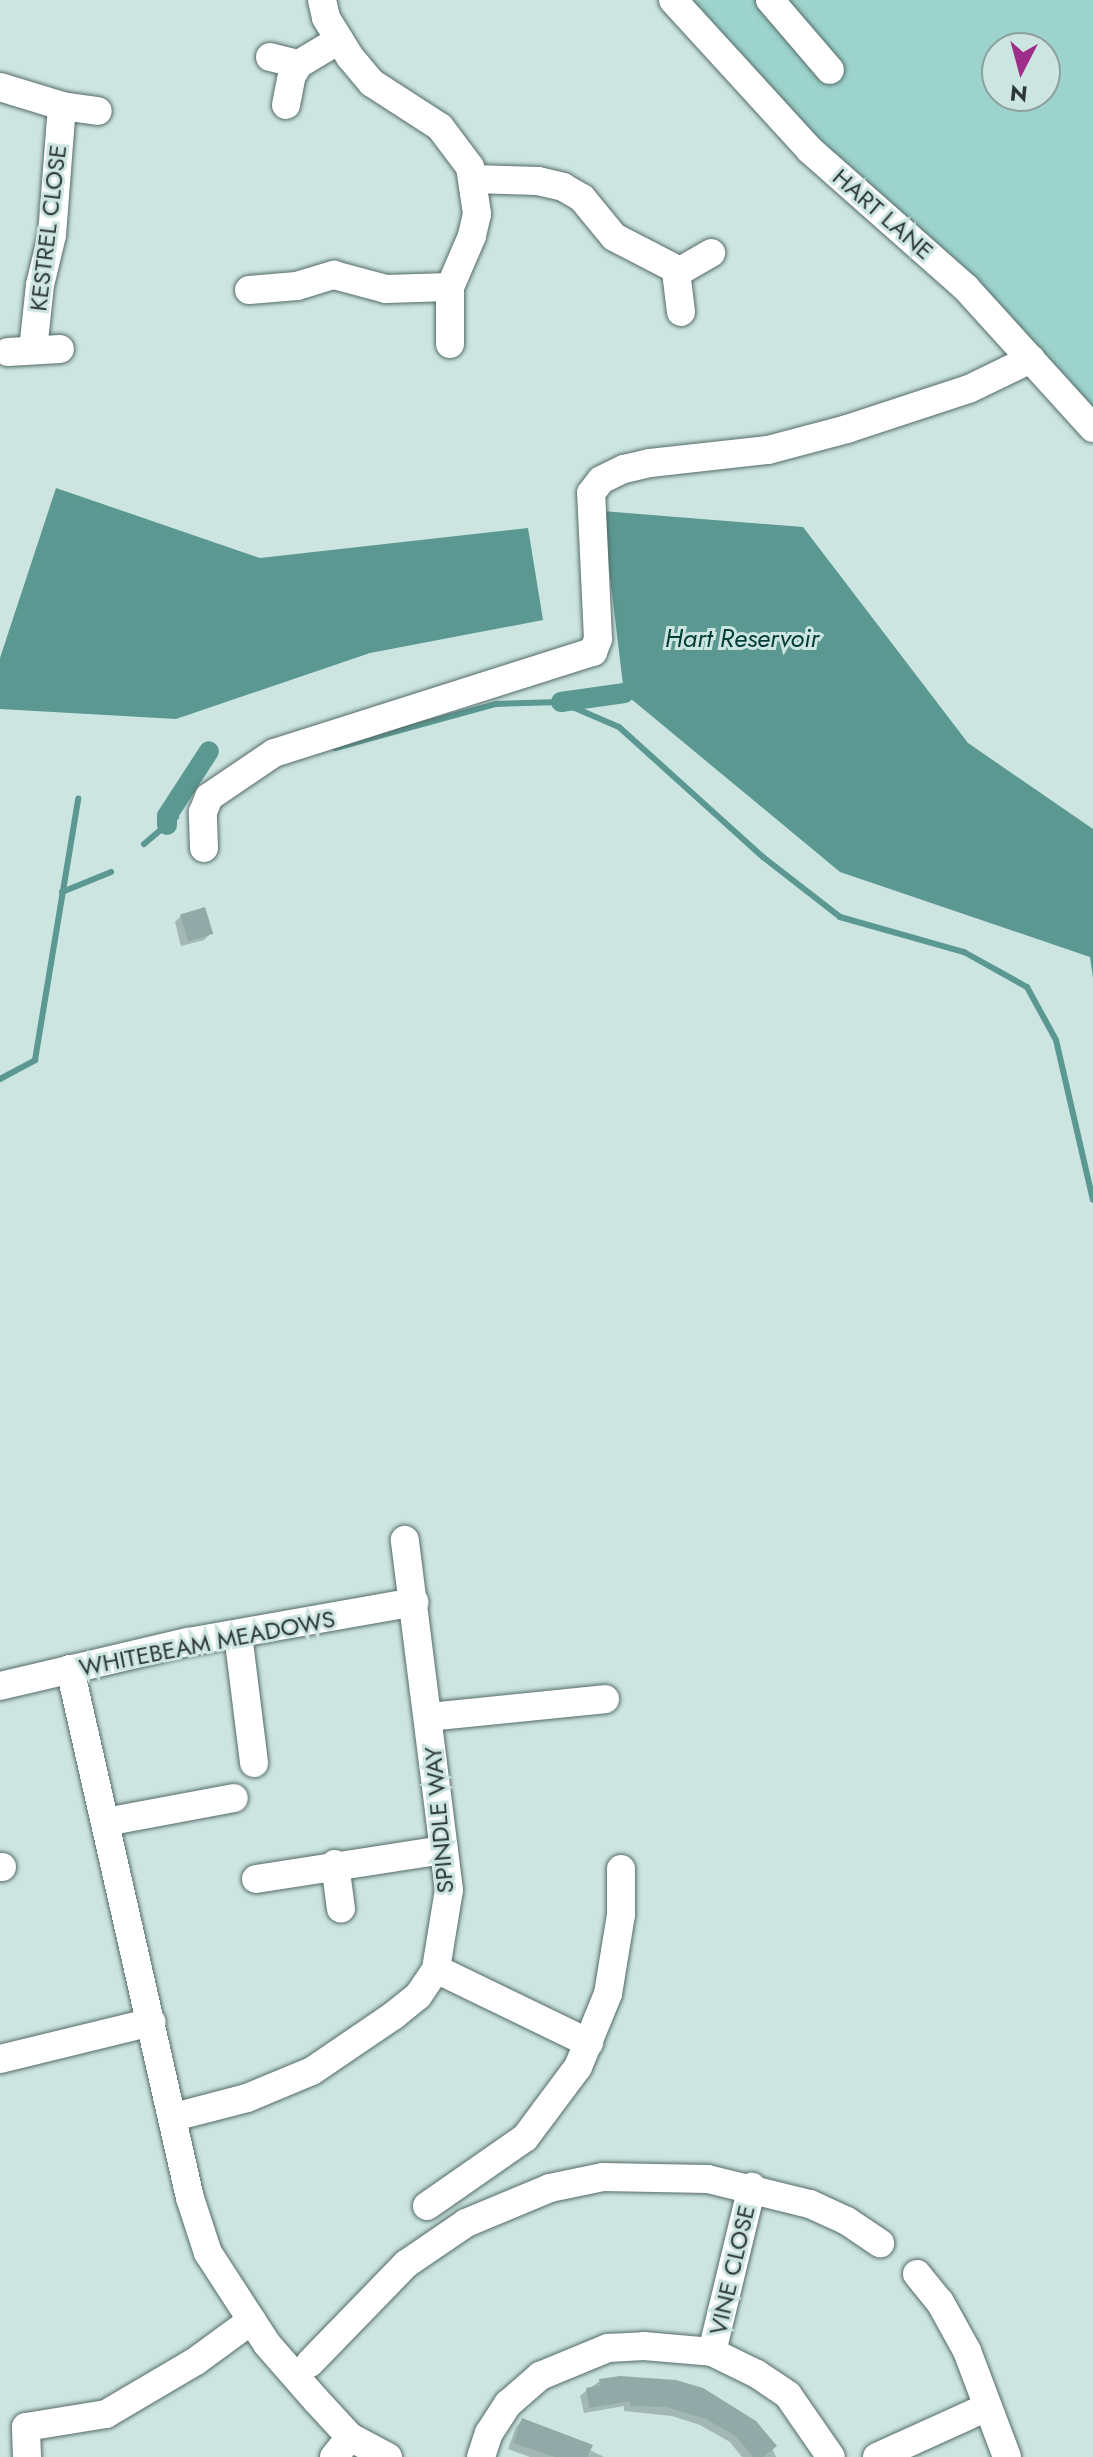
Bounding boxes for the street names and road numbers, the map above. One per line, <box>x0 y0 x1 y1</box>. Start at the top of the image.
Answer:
street label: KESTREL CLOSE <box>23 143 73 313</box>
street label: HART LANE <box>827 162 939 266</box>
street label: WHITEBEAM MEADOWS <box>77 1604 337 1682</box>
street label: SPINDLE WAY <box>418 1745 460 1895</box>
street label: VINE CLOSE <box>703 2202 761 2338</box>

